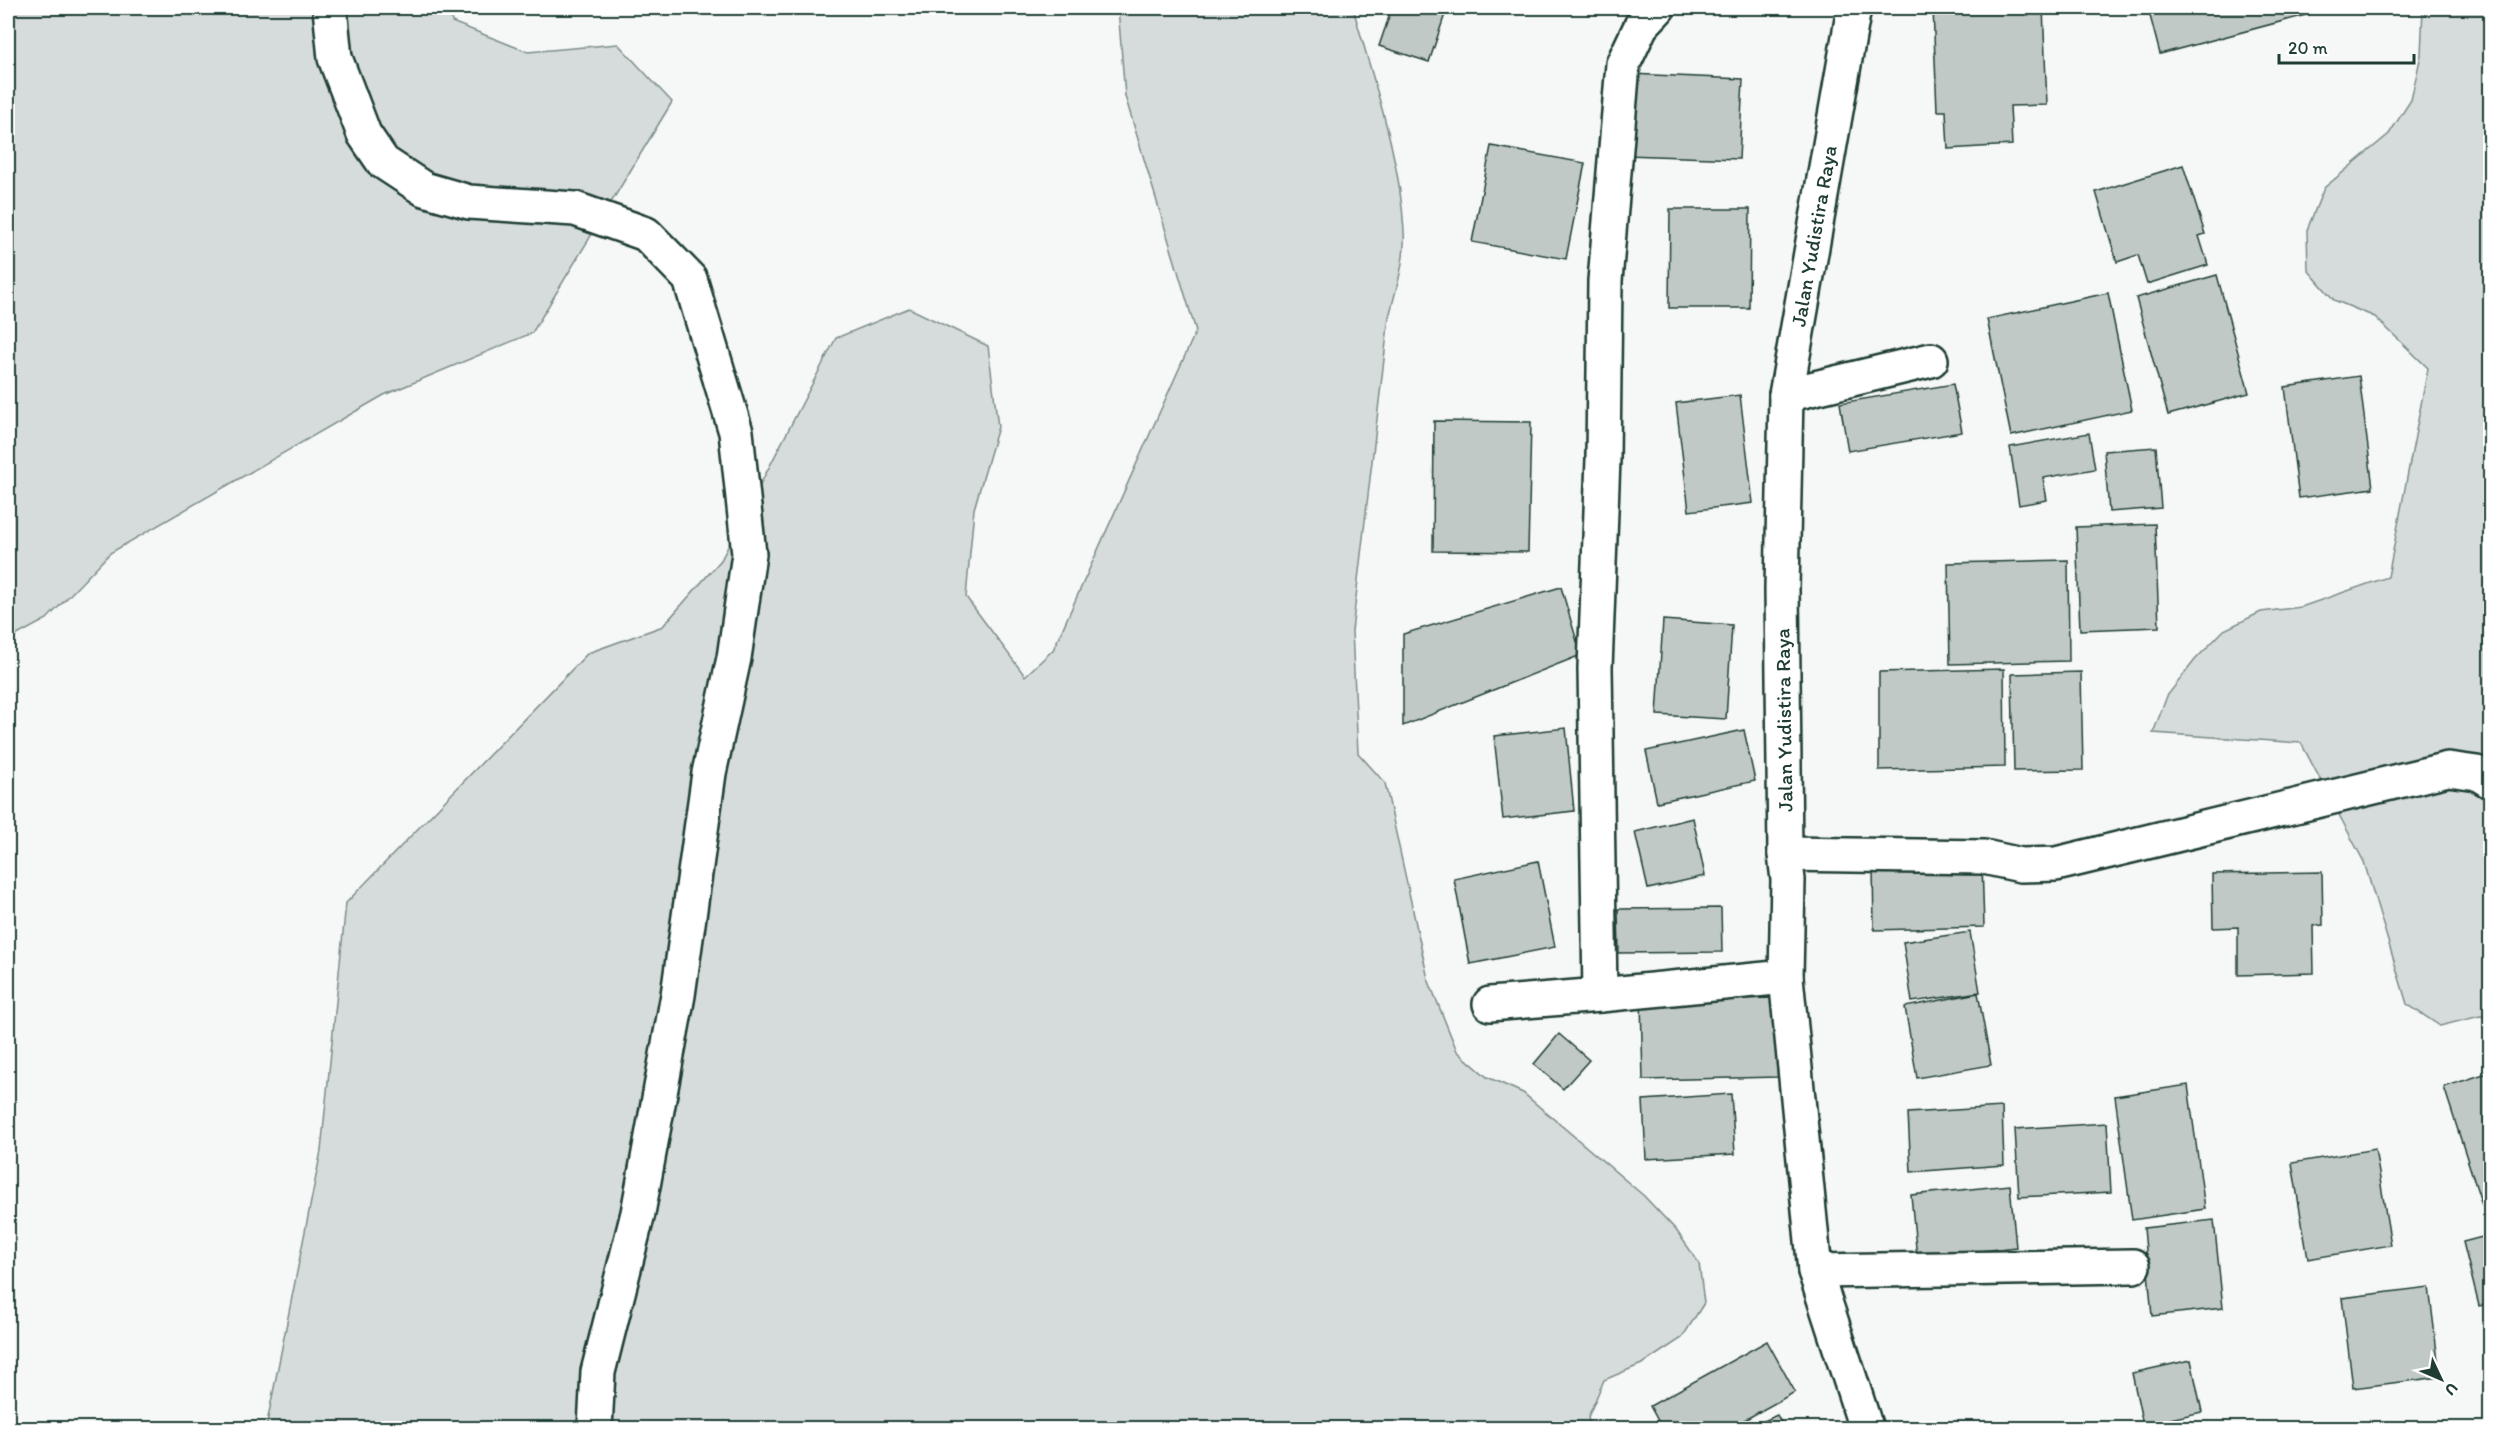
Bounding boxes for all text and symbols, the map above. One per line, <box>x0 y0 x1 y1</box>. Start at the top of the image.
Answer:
scale bar <box>2279 27 2414 65</box>
text: 20 m <box>2288 37 2328 59</box>
street label: Jalan Yudistira Raya <box>1785 143 1842 328</box>
street label: Jalan Yudistira Raya <box>1769 628 1798 812</box>
north arrow <box>2411 1349 2471 1409</box>
text: U <box>2441 1379 2462 1399</box>

